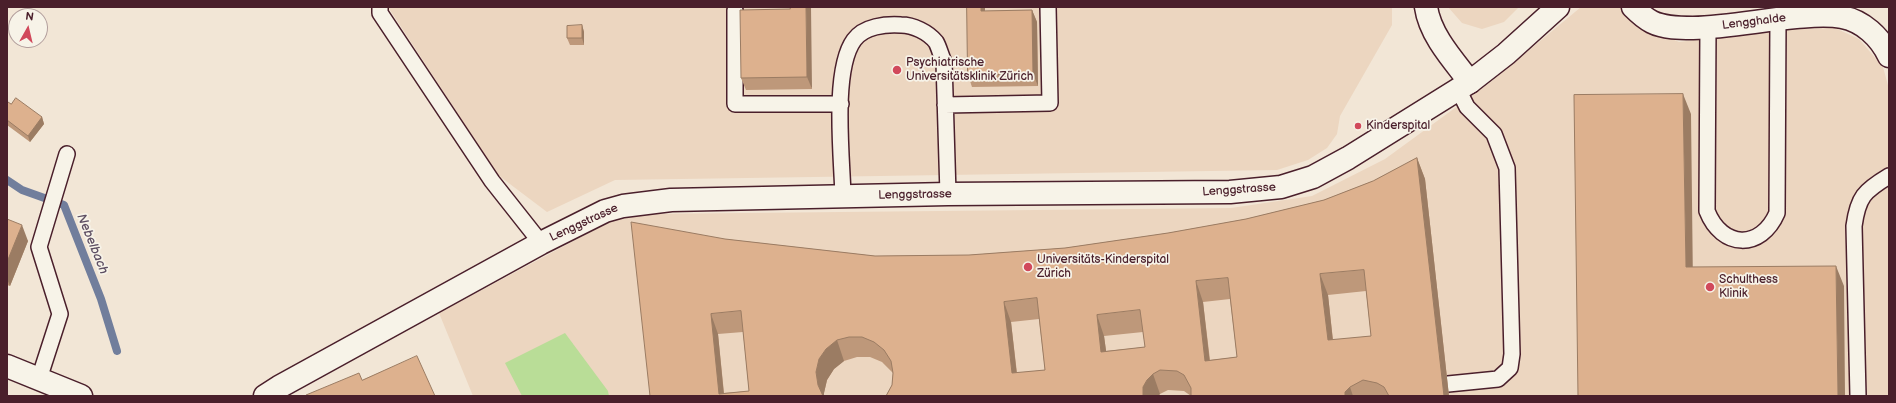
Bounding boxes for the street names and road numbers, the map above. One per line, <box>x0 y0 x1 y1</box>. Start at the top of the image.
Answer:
street label: Lengghalde <box>1721 11 1787 33</box>
street label: Lenggstrasse <box>1202 180 1276 200</box>
street label: Lenggstrasse <box>878 187 952 203</box>
street label: Lenggstrasse <box>548 201 620 245</box>

